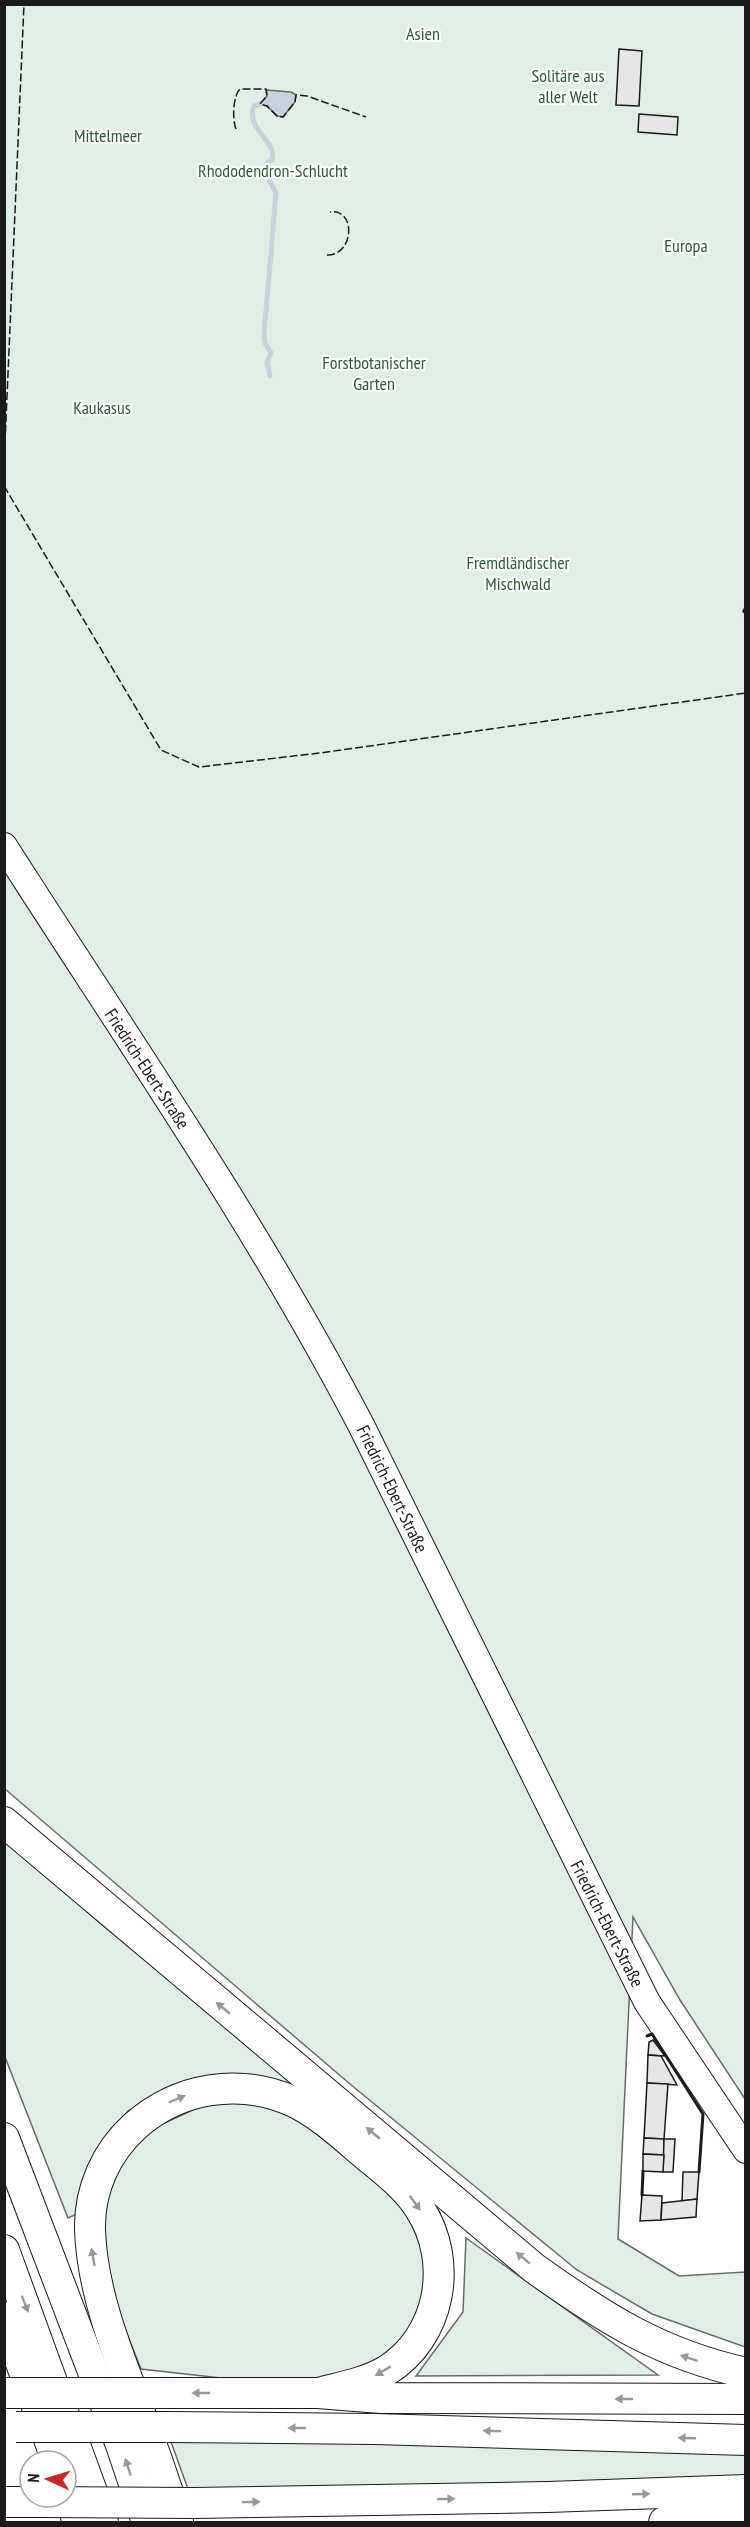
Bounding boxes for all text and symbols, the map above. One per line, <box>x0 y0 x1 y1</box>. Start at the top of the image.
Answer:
park label: Asien <box>406 22 440 45</box>
park label: Solitäre aus aller Welt <box>531 64 605 108</box>
park label: Mittelmeer <box>74 124 142 147</box>
park label: Rhododendron-Schlucht <box>198 159 348 182</box>
park label: Europa <box>664 234 708 257</box>
park label: Forstbotanischer Garten <box>322 351 426 395</box>
park label: Kaukasus <box>73 396 131 419</box>
park label: Fremdländischer Mischwald <box>466 551 570 595</box>
street label: Friedrich-Ebert-Straße <box>100 1004 195 1133</box>
street label: Friedrich-Ebert-Straße <box>352 1421 433 1556</box>
street label: Friedrich-Ebert-Straße <box>566 1857 649 1991</box>
one-way arrow <box>215 2002 231 2015</box>
one-way arrow <box>168 2094 186 2103</box>
one-way arrow <box>365 2127 381 2140</box>
one-way arrow <box>409 2194 421 2210</box>
one-way arrow <box>88 2248 97 2267</box>
one-way arrow <box>515 2252 531 2265</box>
one-way arrow <box>21 2296 31 2314</box>
one-way arrow <box>680 2353 698 2362</box>
one-way arrow <box>375 2366 391 2377</box>
one-way arrow <box>192 2388 211 2398</box>
one-way arrow <box>615 2394 634 2404</box>
one-way arrow <box>288 2423 307 2433</box>
one-way arrow <box>483 2427 502 2436</box>
one-way arrow <box>678 2433 697 2442</box>
north arrow <box>18 2449 78 2509</box>
one-way arrow <box>123 2458 133 2476</box>
text: N <box>23 2473 43 2483</box>
one-way arrow <box>631 2490 650 2499</box>
one-way arrow <box>436 2494 455 2504</box>
one-way arrow <box>241 2497 260 2507</box>

